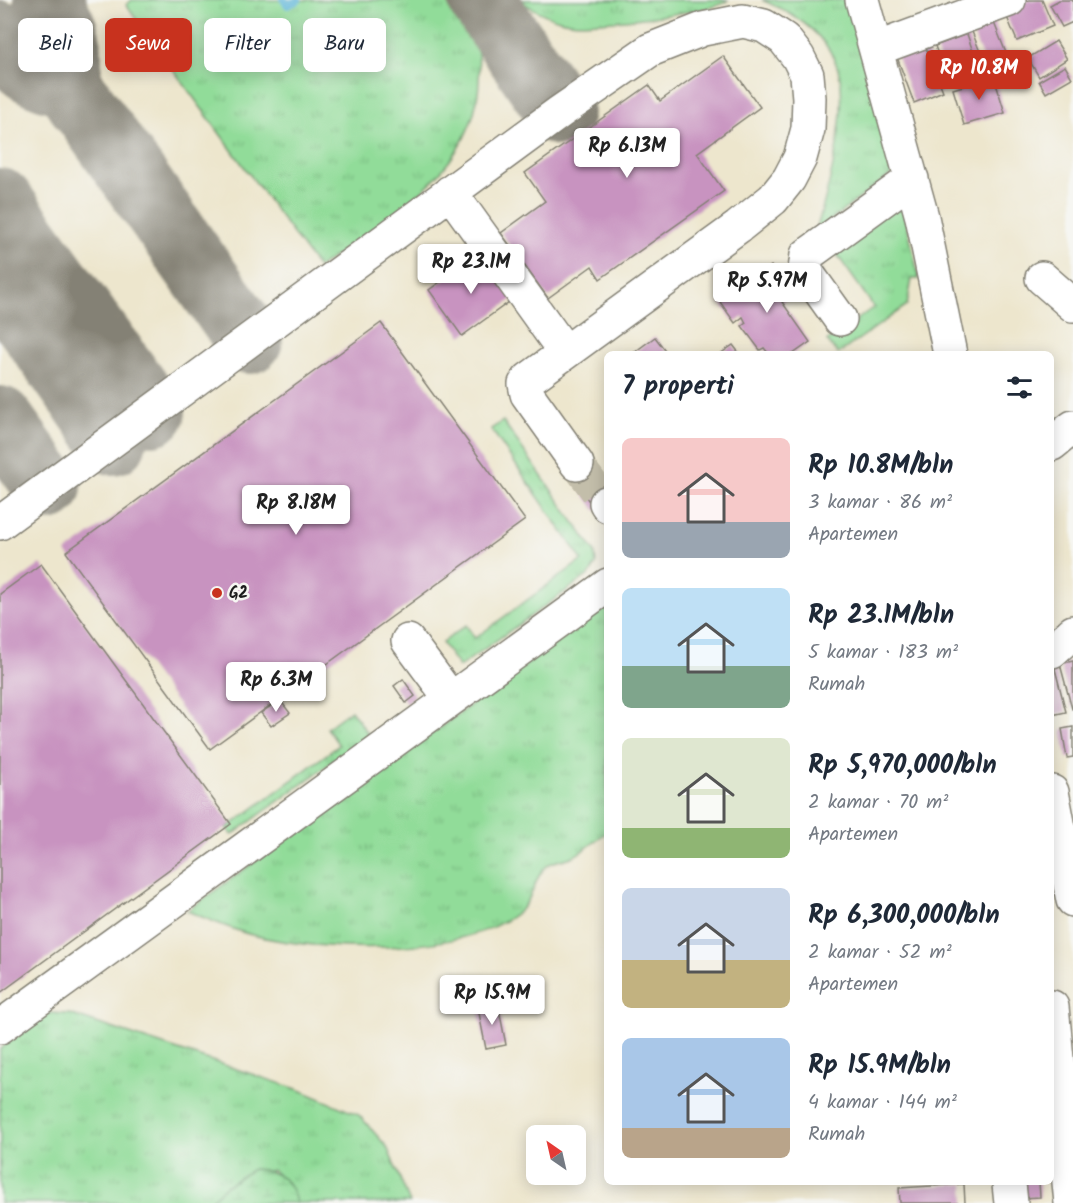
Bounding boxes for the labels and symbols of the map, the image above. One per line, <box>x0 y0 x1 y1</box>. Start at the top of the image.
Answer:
pin: Rp 10.8M <box>917 50 1041 101</box>
pin: Rp 6.13M <box>565 128 689 179</box>
pin: Rp 23.1M <box>409 244 533 295</box>
pin: Rp 5.97M <box>705 263 829 314</box>
pin: Rp 8.18M <box>234 485 358 536</box>
place label: G2 <box>229 581 248 606</box>
marker: G2 <box>210 586 224 600</box>
pin: Rp 6.3M <box>221 662 331 713</box>
pin: Rp 15.9M <box>430 975 554 1026</box>
north arrow <box>526 1125 586 1185</box>

